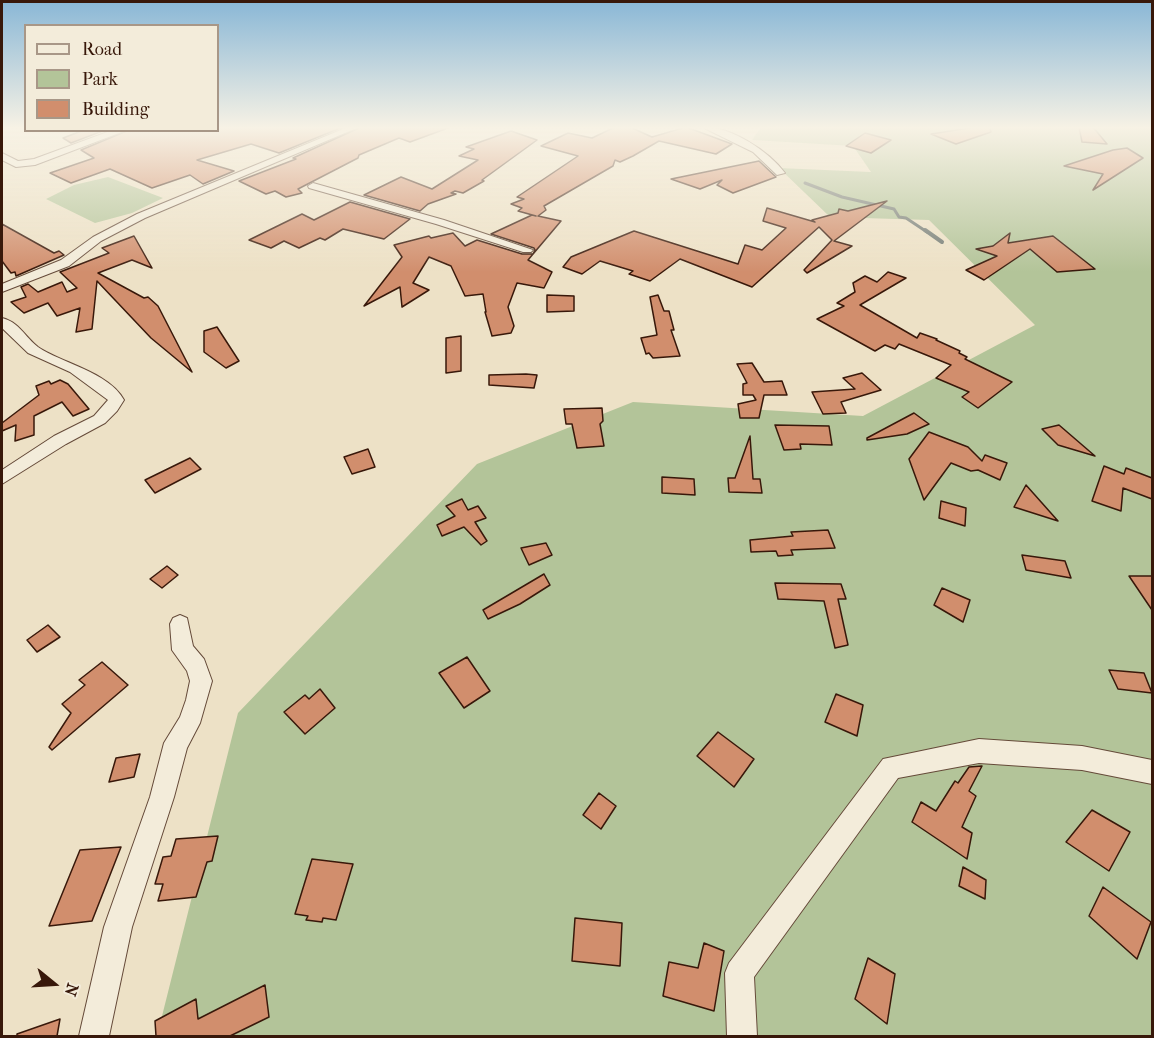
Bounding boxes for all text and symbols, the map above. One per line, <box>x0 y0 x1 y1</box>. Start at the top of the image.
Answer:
legend <box>24 24 219 132</box>
text: Road <box>82 39 122 60</box>
text: Park <box>82 69 118 90</box>
text: Building <box>82 99 149 120</box>
north arrow <box>24 954 84 1014</box>
text: N <box>61 981 83 998</box>

